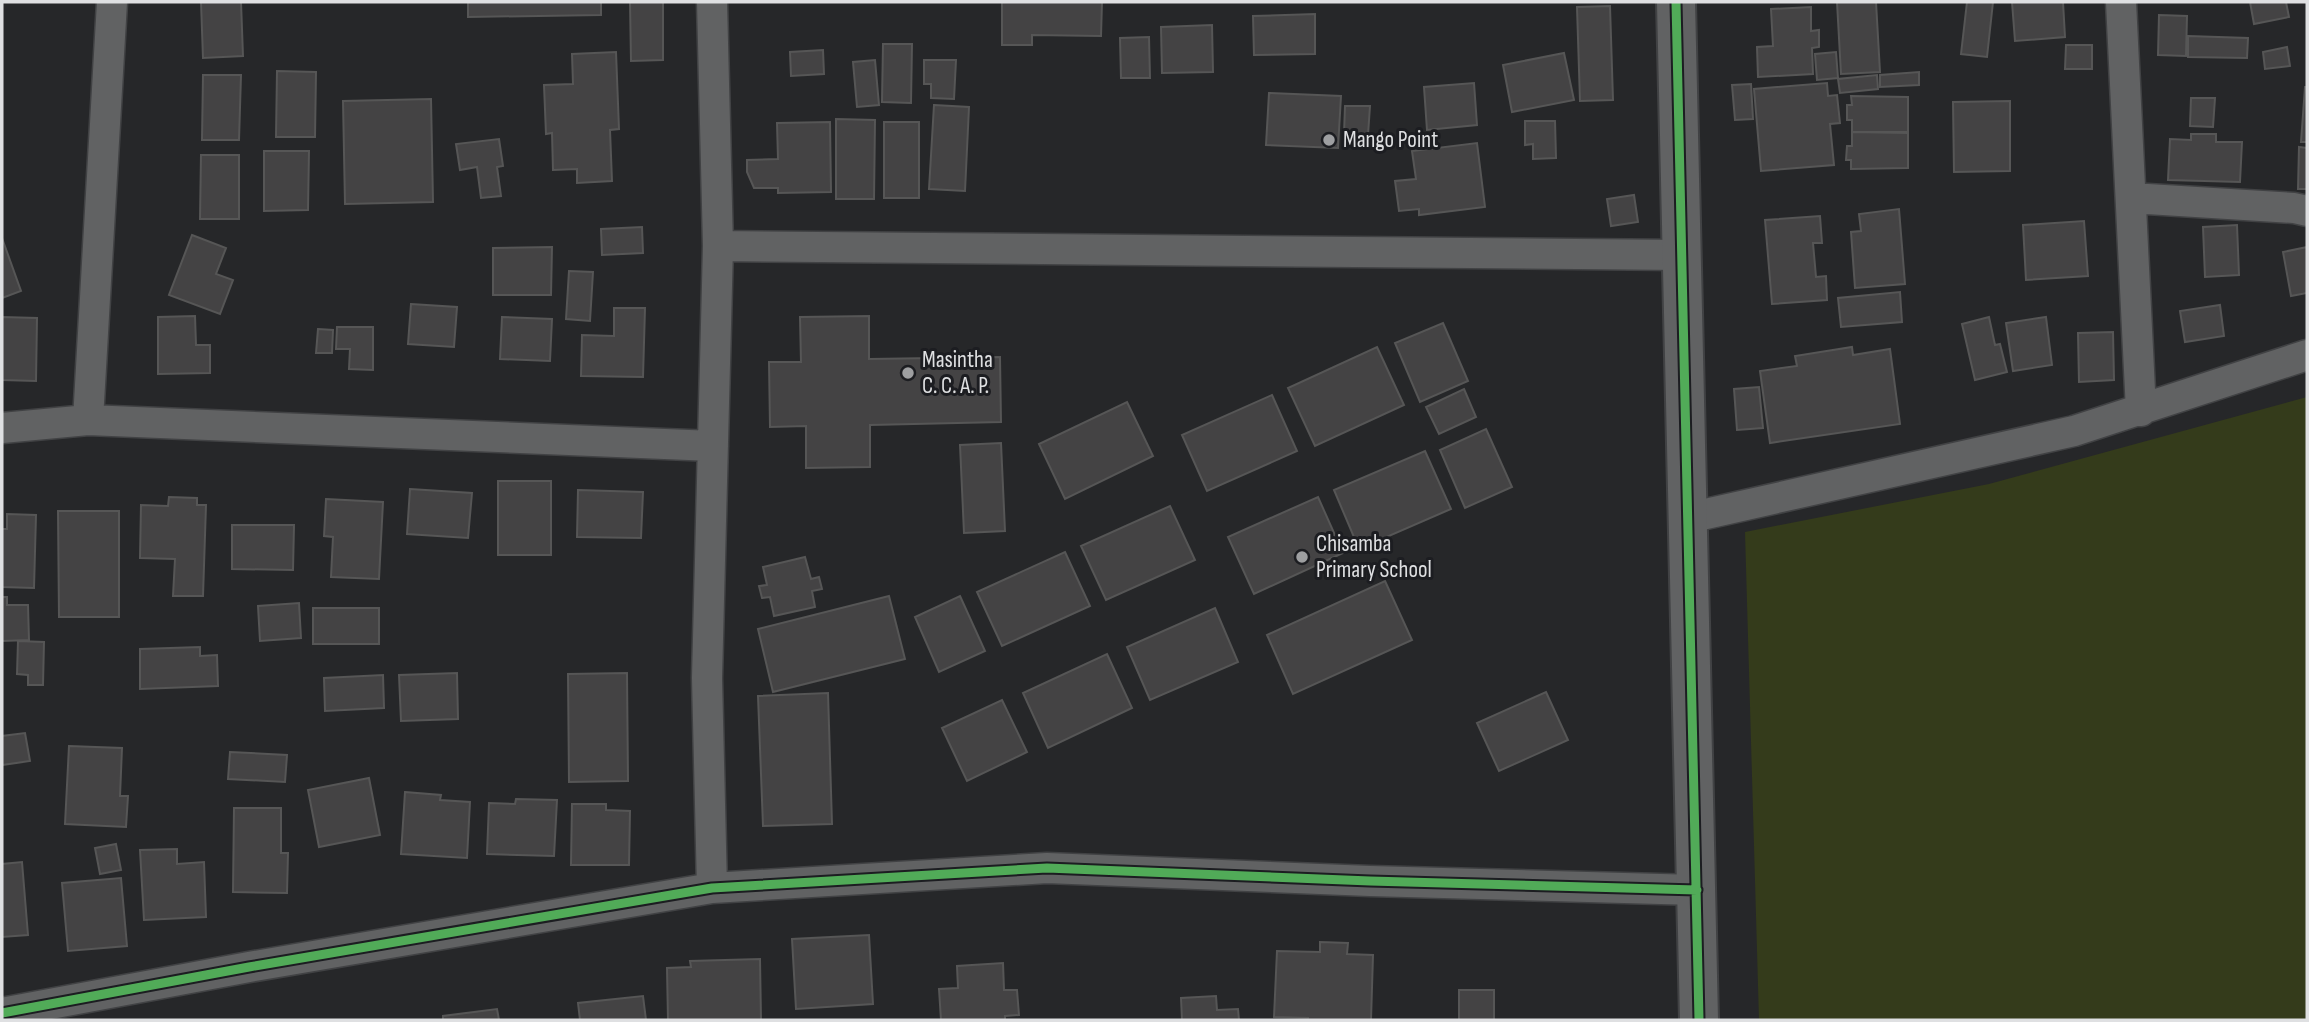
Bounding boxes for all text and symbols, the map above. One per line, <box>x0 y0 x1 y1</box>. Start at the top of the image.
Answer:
place label: Mango Point <box>1343 126 1438 154</box>
marker: Mango Point <box>1321 132 1337 148</box>
place label: Masintha C. C. A. P. <box>922 346 993 400</box>
marker: Masintha C. C. A. P. <box>900 365 916 381</box>
place label: Chisamba Primary School <box>1316 530 1432 584</box>
marker: Chisamba Primary School <box>1294 549 1310 565</box>

